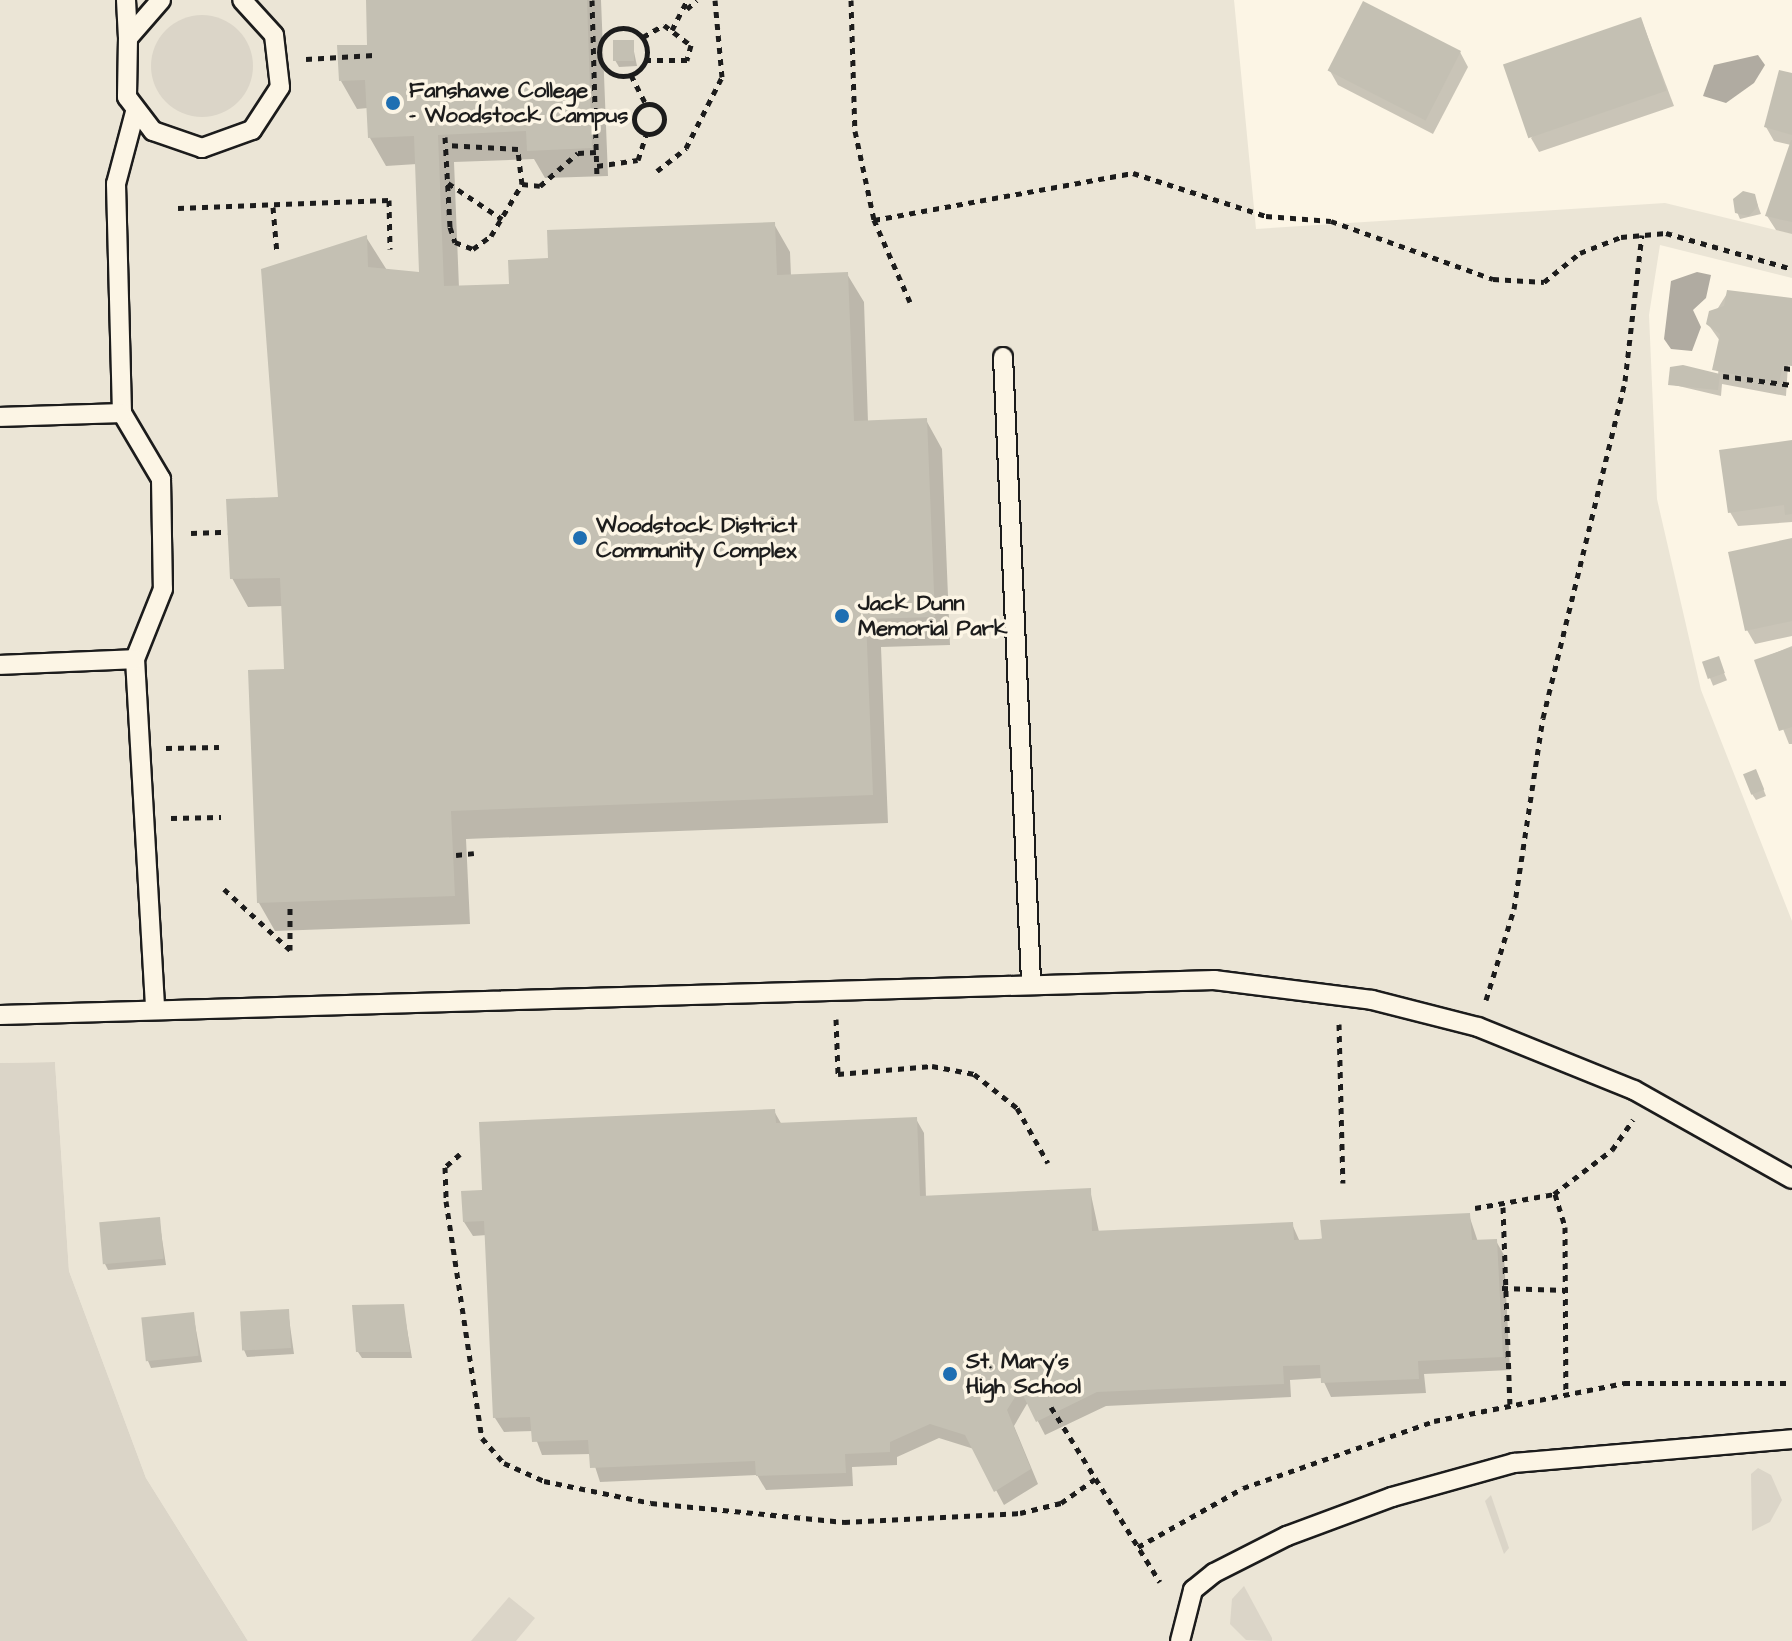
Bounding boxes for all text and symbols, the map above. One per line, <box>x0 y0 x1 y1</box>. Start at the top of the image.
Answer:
place label: Fanshawe College - Woodstock Campus <box>409 77 628 128</box>
marker: Fanshawe College - Woodstock Campus <box>384 94 402 112</box>
place label: Woodstock District Community Complex <box>596 512 797 564</box>
marker: Woodstock District Community Complex <box>571 529 589 547</box>
place label: Jack Dunn Memorial Park <box>858 590 1007 642</box>
marker: Jack Dunn Memorial Park <box>833 607 851 625</box>
place label: St. Mary's High School <box>966 1348 1081 1400</box>
marker: St. Mary's High School <box>941 1365 959 1383</box>

